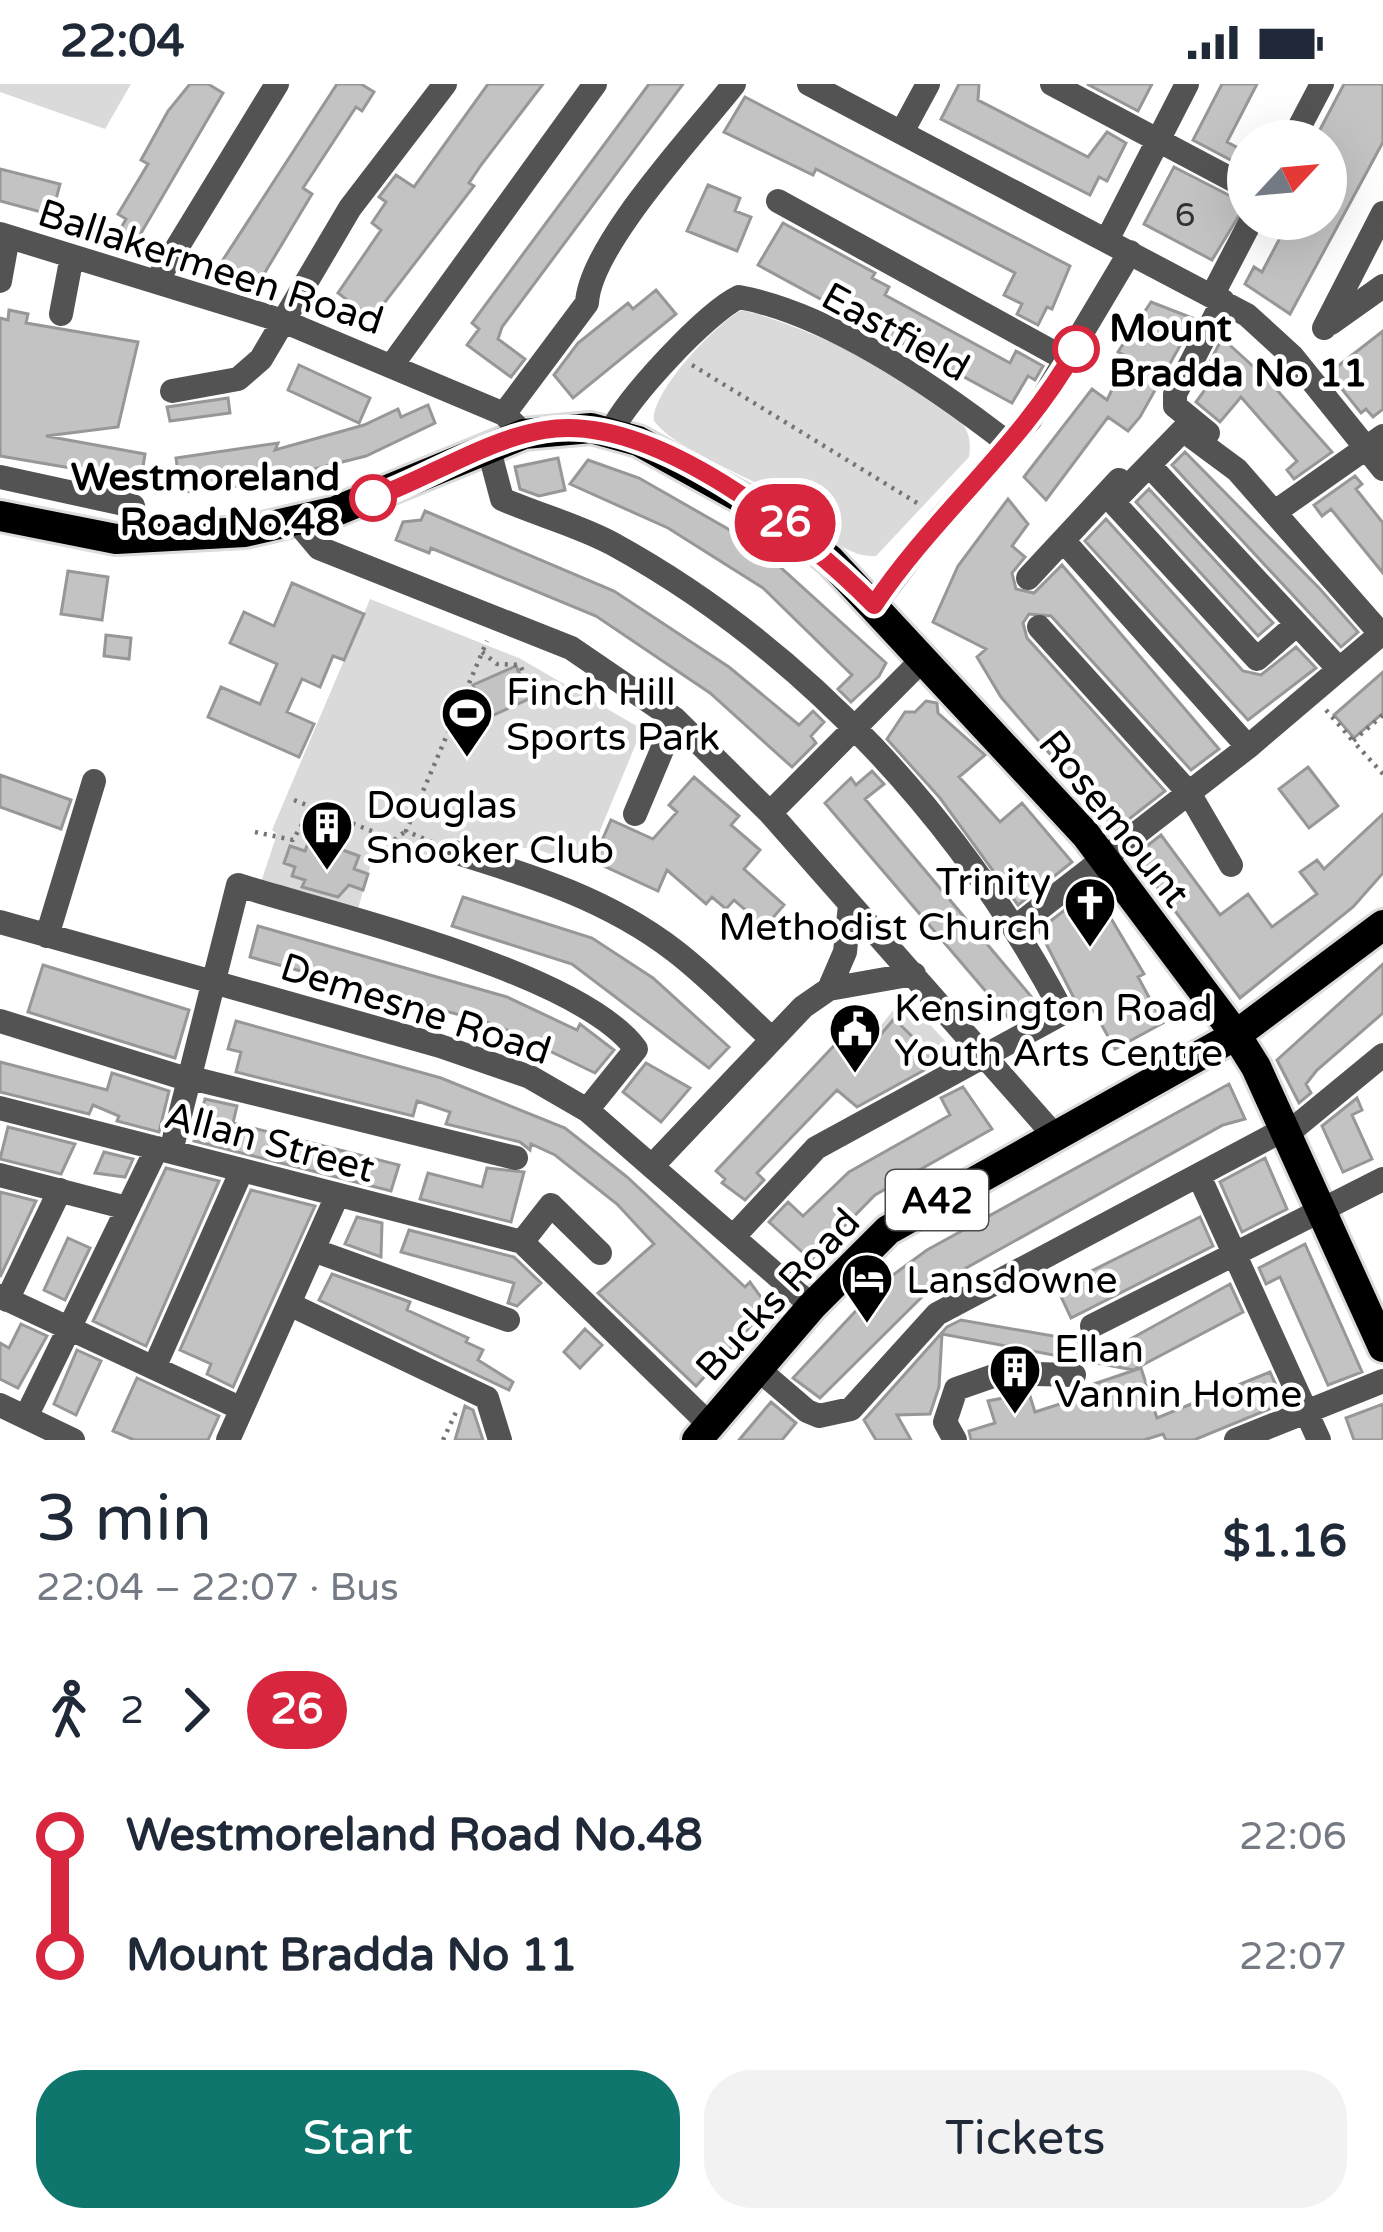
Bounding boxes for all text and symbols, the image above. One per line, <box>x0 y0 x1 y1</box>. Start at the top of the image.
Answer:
text: 22:04 <box>60 15 185 69</box>
north arrow <box>1227 120 1347 240</box>
map controls <box>1227 120 1347 240</box>
street label: Ballakermeen Road <box>32 189 389 345</box>
house number: 6 <box>1175 196 1195 235</box>
street label: Eastfield <box>813 273 977 392</box>
place label: Mount Bradda No 11 <box>1109 305 1368 397</box>
marker: Mount Bradda No 11 <box>1054 327 1098 371</box>
place label: Westmoreland Road No.48 <box>71 454 340 546</box>
marker: Westmoreland Road No.48 <box>351 476 395 520</box>
line badge: 26 <box>731 484 839 562</box>
text: 26 <box>759 497 811 548</box>
place label: Finch Hill Sports Park <box>506 669 720 761</box>
sports icon: Finch Hill Sports Park <box>439 685 495 759</box>
street label: Rosemount <box>1028 721 1199 917</box>
place label: Douglas Snooker Club <box>366 782 614 874</box>
building icon: Douglas Snooker Club <box>299 798 355 872</box>
place label: Trinity Methodist Church <box>718 859 1051 951</box>
church icon: Trinity Methodist Church <box>1062 875 1118 949</box>
street label: Demesne Road <box>275 944 557 1075</box>
place label: Kensington Road Youth Arts Centre <box>894 985 1223 1077</box>
public building icon: Kensington Road Youth Arts Centre <box>827 1001 883 1075</box>
street label: Allan Street <box>159 1092 380 1193</box>
road number: A42 <box>886 1170 988 1230</box>
street label: Bucks Road <box>686 1199 870 1391</box>
hotel icon: Lansdowne <box>839 1251 895 1325</box>
place label: Lansdowne <box>906 1257 1118 1304</box>
place label: Ellan Vannin Home <box>1054 1326 1302 1418</box>
building icon: Ellan Vannin Home <box>987 1342 1043 1416</box>
text: 3 min <box>36 1479 212 1559</box>
text: $1.16 <box>1223 1515 1347 1569</box>
text: 22:04 – 22:07 · Bus <box>36 1564 399 1611</box>
icon: walk <box>36 1677 102 1743</box>
icon: forward <box>163 1677 229 1743</box>
text: 26 <box>271 1684 323 1735</box>
text: 2 <box>120 1687 145 1734</box>
text: Westmoreland Road No.48 <box>126 1809 703 1863</box>
text: 22:06 <box>1239 1813 1347 1860</box>
text: Mount Bradda No 11 <box>126 1929 578 1983</box>
text: 22:07 <box>1239 1933 1347 1980</box>
button: Start <box>36 2070 680 2208</box>
button: Tickets <box>704 2070 1347 2208</box>

